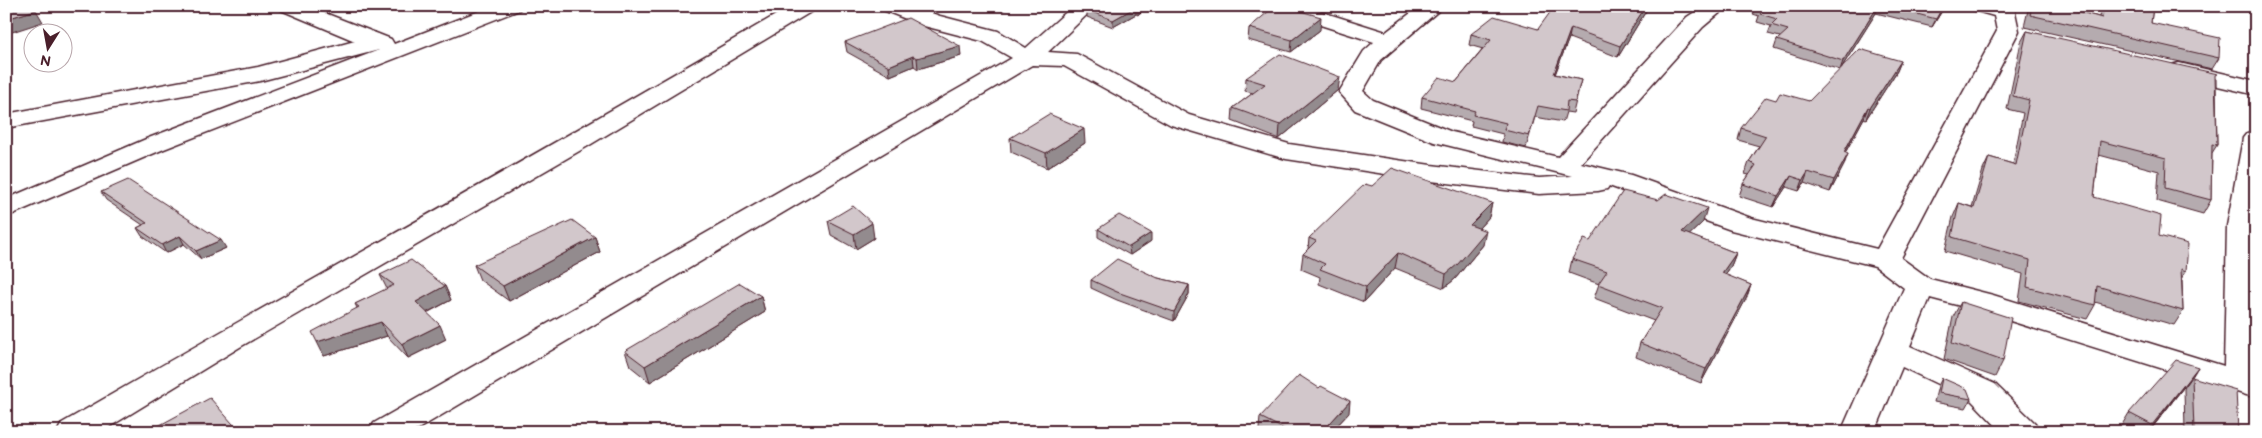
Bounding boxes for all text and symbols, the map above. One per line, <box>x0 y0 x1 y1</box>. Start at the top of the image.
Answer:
north arrow <box>22 22 72 72</box>
text: N <box>39 51 52 70</box>

